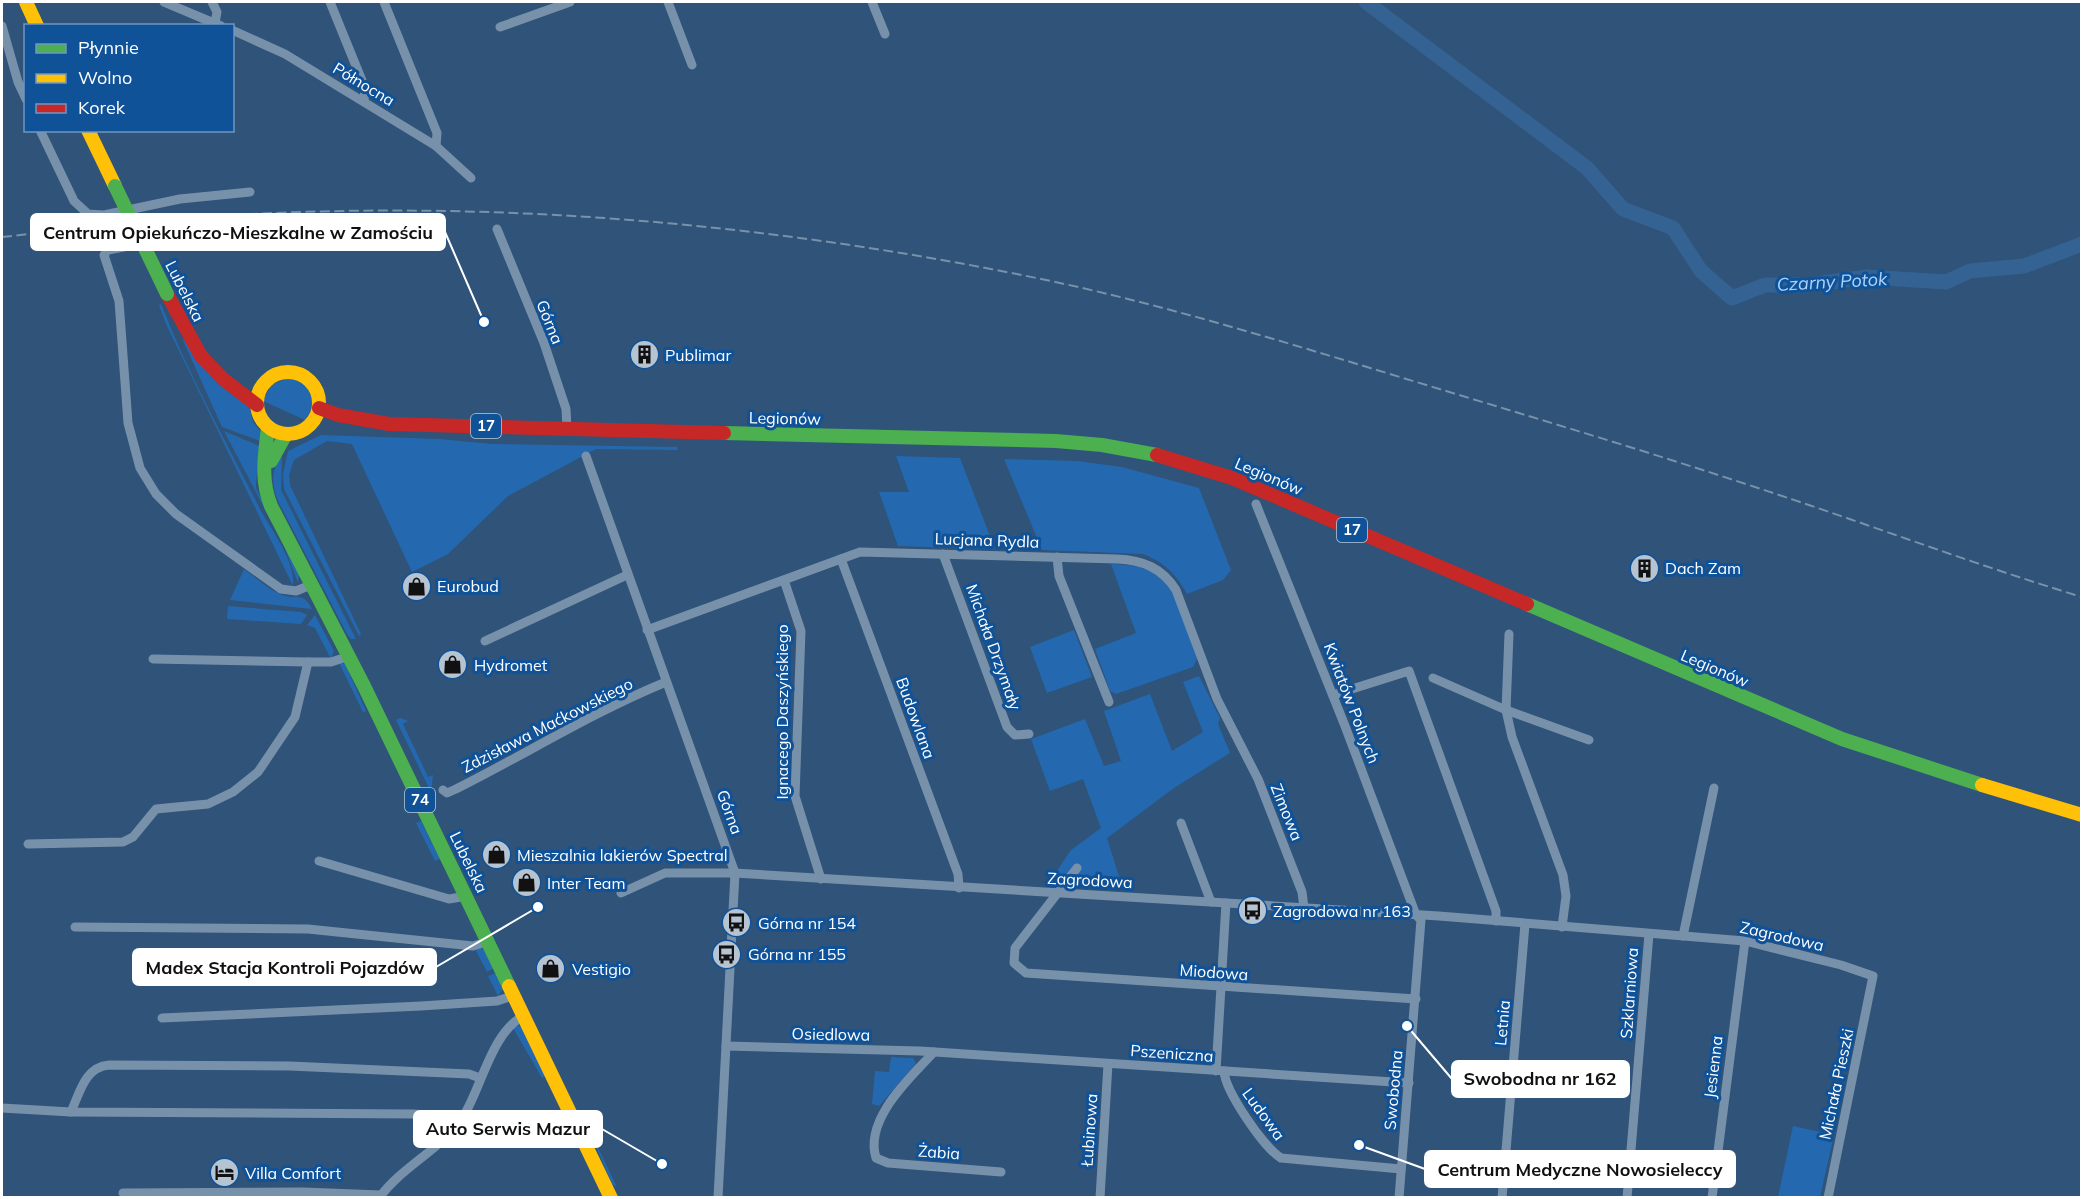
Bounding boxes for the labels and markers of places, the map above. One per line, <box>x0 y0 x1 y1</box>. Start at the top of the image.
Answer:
callout: Centrum Opiekuńczo-Mieszkalne w Zamościu <box>31 214 445 250</box>
building icon: Publimar <box>628 339 660 371</box>
place label: Publimar <box>665 345 731 365</box>
building icon: Dach Zam <box>1628 552 1660 584</box>
place label: Dach Zam <box>1665 558 1741 578</box>
shop icon: Eurobud <box>400 570 432 602</box>
place label: Eurobud <box>437 576 499 596</box>
shop icon: Hydromet <box>437 649 469 681</box>
place label: Hydromet <box>474 655 548 675</box>
shop icon: Mieszalnia lakierów Spectral <box>480 839 512 871</box>
place label: Mieszalnia lakierów Spectral <box>517 845 728 865</box>
shop icon: Inter Team <box>510 867 542 899</box>
place label: Inter Team <box>547 873 626 893</box>
bus stop icon: Zagrodowa nr 163 <box>1236 895 1268 927</box>
place label: Zagrodowa nr 163 <box>1273 901 1411 921</box>
bus stop icon: Górna nr 154 <box>721 907 753 939</box>
place label: Górna nr 154 <box>758 913 856 933</box>
bus stop icon: Górna nr 155 <box>711 938 743 970</box>
place label: Górna nr 155 <box>748 944 846 964</box>
callout: Madex Stacja Kontroli Pojazdów <box>133 949 436 985</box>
shop icon: Vestigio <box>535 953 567 985</box>
place label: Vestigio <box>572 959 631 979</box>
callout: Swobodna nr 162 <box>1452 1061 1629 1097</box>
callout: Auto Serwis Mazur <box>414 1111 602 1147</box>
callout: Centrum Medyczne Nowosieleccy <box>1425 1151 1735 1187</box>
hotel icon: Villa Comfort <box>208 1157 240 1189</box>
place label: Villa Comfort <box>245 1163 341 1183</box>

